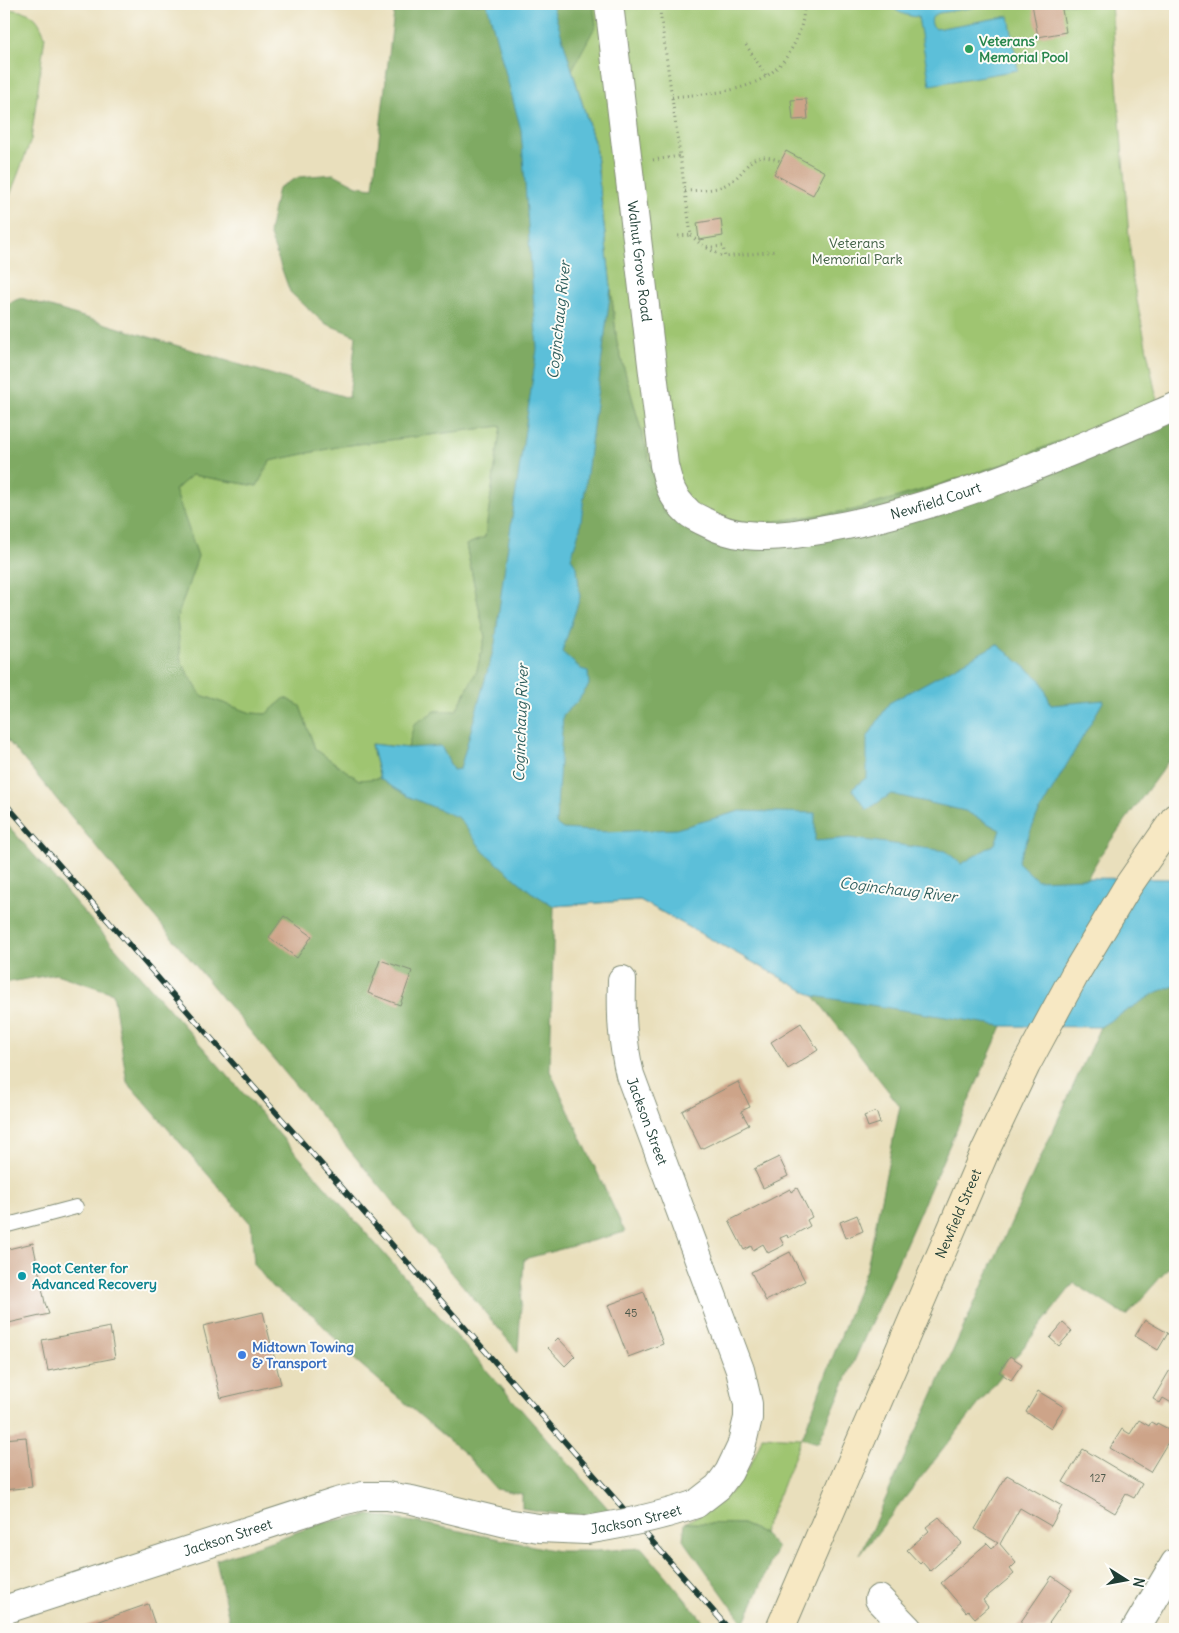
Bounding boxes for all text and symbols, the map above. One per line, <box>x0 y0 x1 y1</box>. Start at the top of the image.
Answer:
place label: Veterans' Memorial Pool <box>979 32 1068 66</box>
marker: Veterans' Memorial Pool <box>963 43 975 55</box>
street label: Walnut Grove Road <box>624 200 656 323</box>
park label: Veterans Memorial Park <box>811 234 903 268</box>
water label: Coginchaug River <box>543 258 574 380</box>
street label: Newfield Court <box>888 478 984 523</box>
water label: Coginchaug River <box>509 662 532 782</box>
water label: Coginchaug River <box>838 873 960 906</box>
street label: Jackson Street <box>623 1075 672 1168</box>
street label: Newfield Street <box>931 1166 985 1261</box>
place label: Root Center for Advanced Recovery <box>32 1259 157 1293</box>
marker: Root Center for Advanced Recovery <box>16 1270 28 1282</box>
house number: 45 <box>625 1306 637 1320</box>
place label: Midtown Towing & Transport <box>252 1338 354 1372</box>
marker: Midtown Towing & Transport <box>236 1349 248 1361</box>
house number: 127 <box>1090 1471 1106 1485</box>
street label: Jackson Street <box>589 1500 684 1538</box>
street label: Jackson Street <box>181 1515 275 1560</box>
north arrow <box>1102 1556 1152 1606</box>
text: N <box>1129 1576 1149 1589</box>

